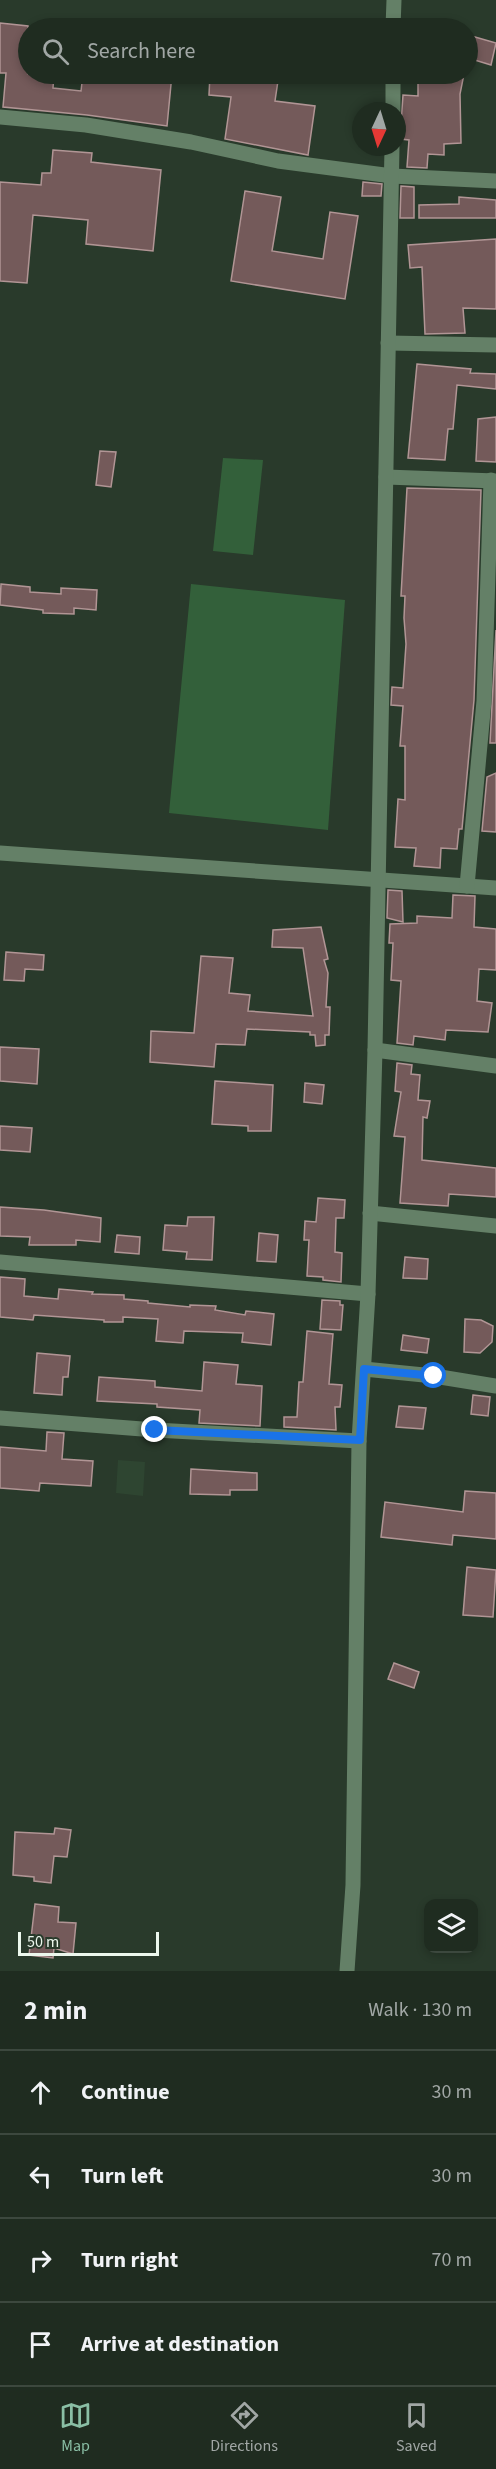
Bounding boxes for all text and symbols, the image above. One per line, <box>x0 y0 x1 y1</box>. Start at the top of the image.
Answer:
search box <box>18 18 478 84</box>
icon: search <box>39 35 72 68</box>
text: Search here <box>87 35 195 67</box>
north arrow <box>352 102 406 156</box>
route start <box>420 1362 446 1388</box>
route end <box>141 1416 167 1442</box>
map controls <box>424 1899 478 1953</box>
button: layers <box>424 1899 478 1953</box>
scale bar <box>18 1929 159 1956</box>
text: 50 m <box>27 1931 59 1953</box>
text: 2 min <box>24 1992 87 2029</box>
text: Walk · 130 m <box>368 1996 472 2024</box>
icon: ahead <box>24 2076 57 2109</box>
text: Continue <box>81 2076 170 2108</box>
text: 30 m <box>432 2078 472 2106</box>
icon: left <box>24 2160 57 2193</box>
text: Turn left <box>81 2160 163 2192</box>
text: 30 m <box>432 2162 472 2190</box>
icon: right <box>24 2244 57 2277</box>
text: Turn right <box>81 2244 178 2276</box>
text: 70 m <box>432 2246 472 2274</box>
icon: arrive <box>24 2328 57 2361</box>
text: Arrive at destination <box>81 2328 279 2360</box>
tab: Map <box>59 2399 92 2457</box>
tab: Directions <box>210 2399 278 2457</box>
tab: Saved <box>396 2399 437 2457</box>

